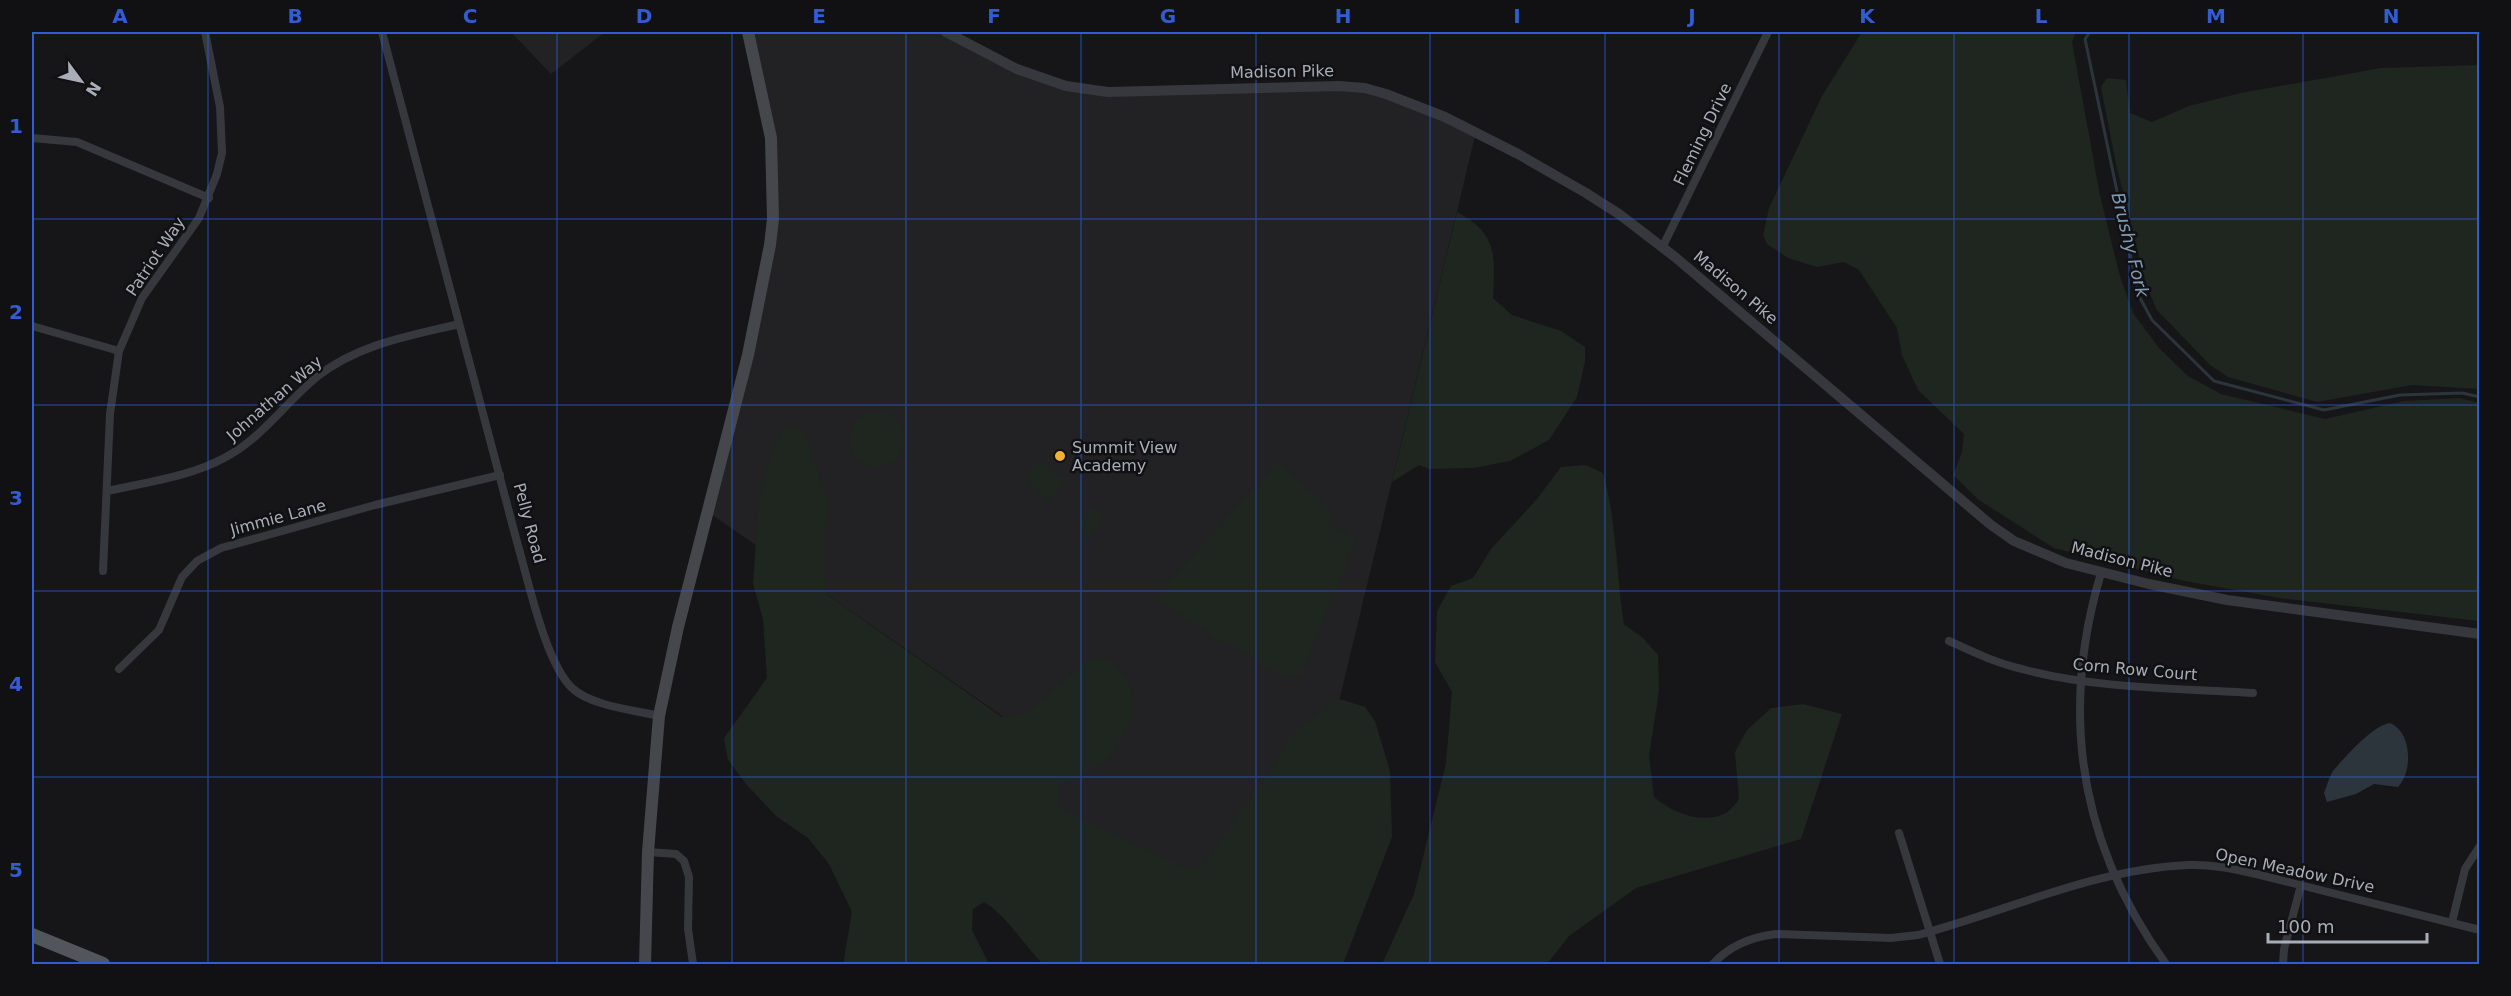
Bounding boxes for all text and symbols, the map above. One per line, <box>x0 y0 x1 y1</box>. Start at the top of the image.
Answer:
text: A <box>112 4 128 28</box>
text: B <box>287 4 303 28</box>
text: C <box>463 4 477 28</box>
text: D <box>636 4 652 28</box>
text: E <box>812 4 826 28</box>
text: F <box>987 4 1001 28</box>
text: G <box>1160 4 1176 28</box>
text: H <box>1335 4 1351 28</box>
text: I <box>1513 4 1521 28</box>
text: J <box>1686 4 1696 28</box>
text: K <box>1859 4 1876 28</box>
text: L <box>2035 4 2048 28</box>
text: M <box>2206 4 2226 28</box>
text: N <box>2383 4 2399 28</box>
north arrow <box>51 51 111 111</box>
street label: Madison Pike <box>1230 61 1334 82</box>
text: N <box>82 78 105 100</box>
street label: Fleming Drive <box>1669 80 1735 189</box>
text: 1 <box>9 114 23 138</box>
water label: Brushy Fork <box>2107 190 2154 301</box>
street label: Patriot Way <box>122 213 189 299</box>
street label: Madison Pike <box>1690 247 1782 328</box>
text: 2 <box>9 300 23 324</box>
street label: Johnathan Way <box>222 352 326 446</box>
place label: Summit View Academy <box>1072 438 1177 475</box>
marker: Summit View Academy <box>1053 449 1067 463</box>
street label: Pelly Road <box>510 481 549 565</box>
text: 3 <box>9 486 23 510</box>
street label: Jimmie Lane <box>227 496 328 540</box>
street label: Madison Pike <box>2069 538 2175 581</box>
street label: Corn Row Court <box>2072 655 2198 684</box>
text: 4 <box>9 672 23 696</box>
street label: Open Meadow Drive <box>2214 844 2376 897</box>
text: 5 <box>9 858 23 882</box>
scale bar <box>2268 906 2427 944</box>
text: 100 m <box>2277 916 2335 937</box>

